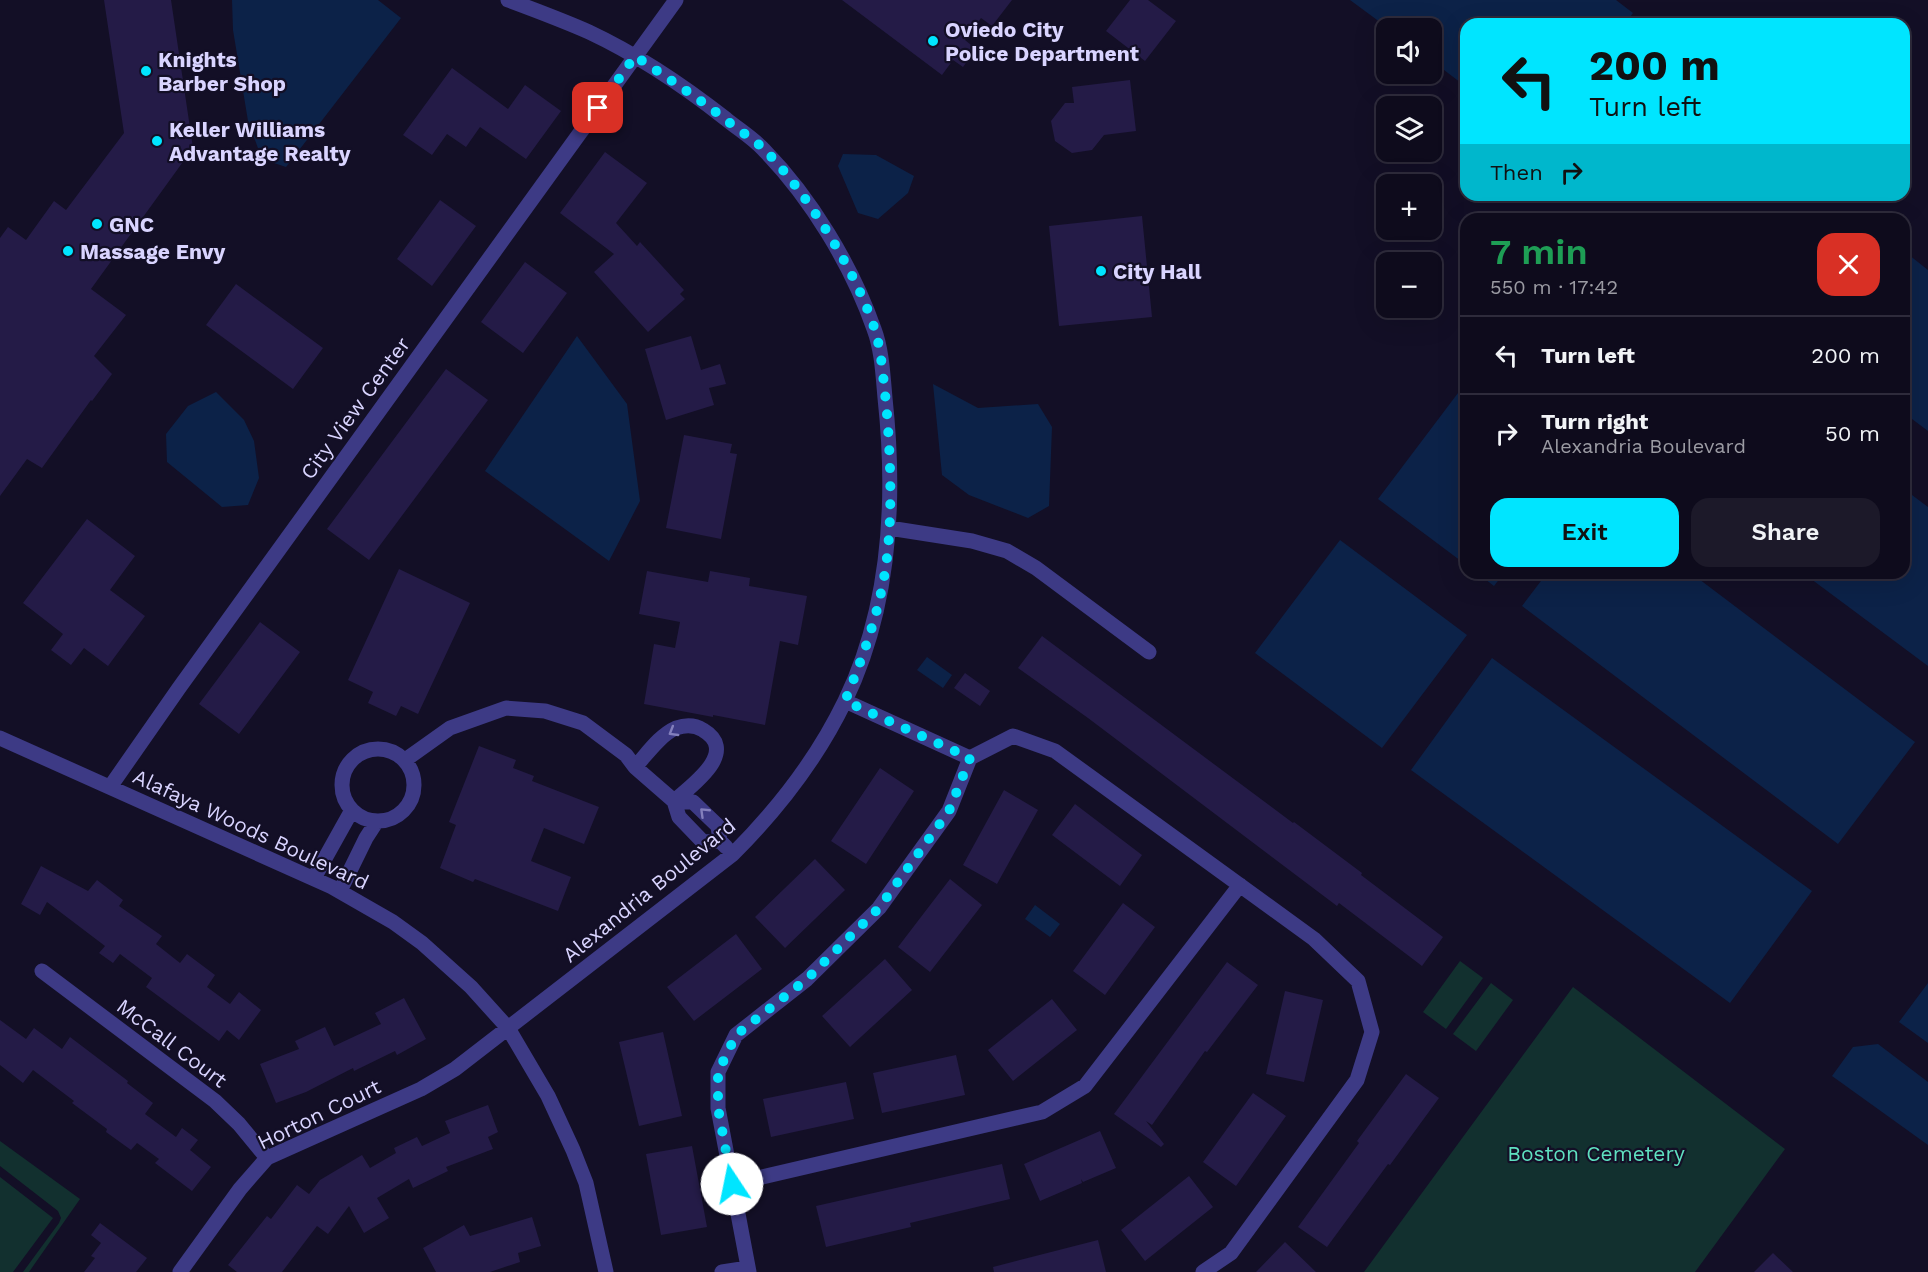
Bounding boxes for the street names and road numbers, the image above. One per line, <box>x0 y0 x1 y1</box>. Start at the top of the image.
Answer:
street label: City View Center <box>295 332 415 484</box>
street label: Alafaya Woods Boulevard <box>129 763 373 895</box>
street label: Alexandria Boulevard <box>558 813 740 967</box>
street label: McCall Court <box>112 993 232 1093</box>
street label: Horton Court <box>253 1073 385 1155</box>

